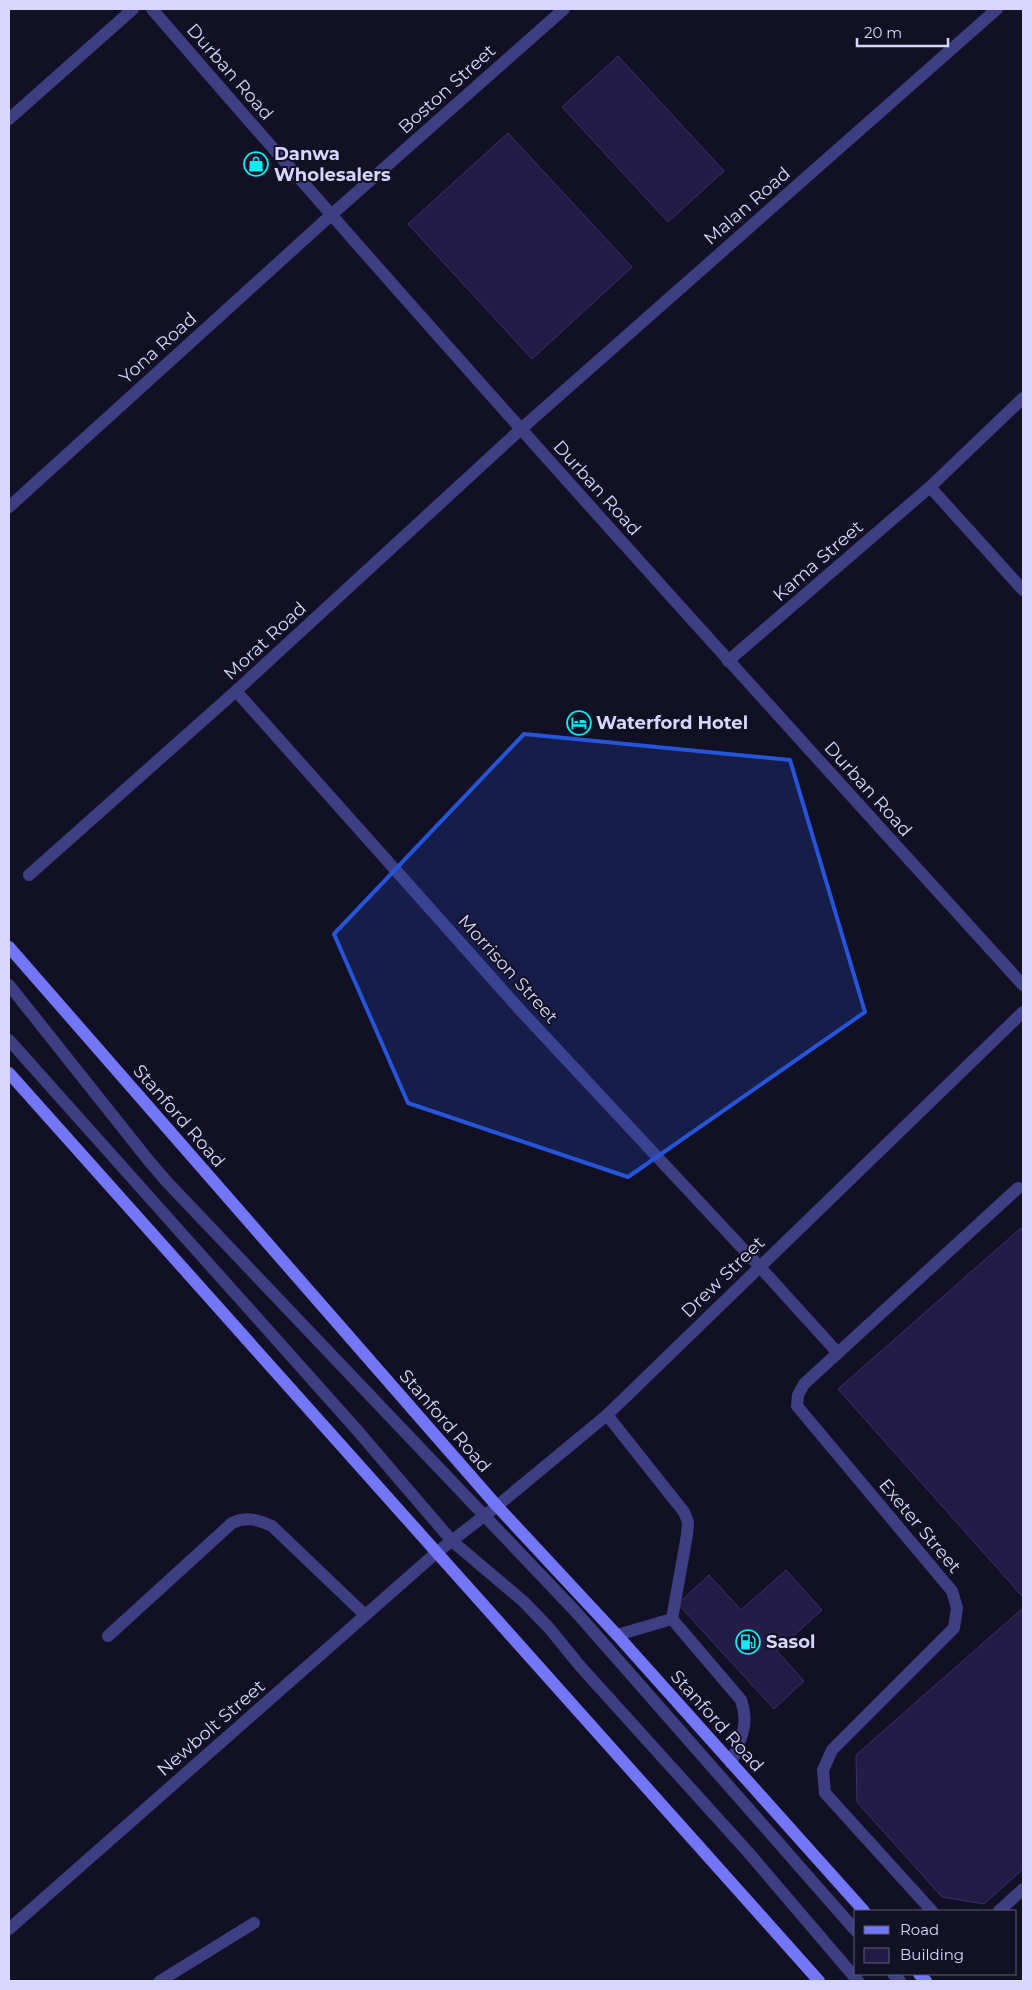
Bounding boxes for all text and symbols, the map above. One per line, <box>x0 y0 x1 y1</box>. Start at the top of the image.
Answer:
scale bar <box>857 15 948 47</box>
street label: Durban Road <box>182 19 278 125</box>
text: 20 m <box>864 23 902 42</box>
street label: Boston Street <box>394 40 500 138</box>
place label: Danwa Wholesalers <box>274 143 391 186</box>
shop icon: Danwa Wholesalers <box>243 151 269 177</box>
street label: Malan Road <box>699 163 795 249</box>
street label: Yona Road <box>115 308 201 388</box>
street label: Durban Road <box>548 436 646 540</box>
street label: Kama Street <box>769 516 867 606</box>
street label: Morat Road <box>219 597 311 685</box>
hotel icon: Waterford Hotel <box>566 710 592 736</box>
place label: Waterford Hotel <box>596 712 748 734</box>
street label: Durban Road <box>819 737 917 841</box>
street label: Morrison Street <box>453 910 563 1028</box>
street label: Stanford Road <box>128 1060 230 1172</box>
street label: Drew Street <box>677 1232 769 1322</box>
street label: Stanford Road <box>394 1365 496 1477</box>
street label: Exeter Street <box>874 1474 966 1578</box>
fuel station icon: Sasol <box>735 1629 761 1655</box>
place label: Sasol <box>766 1631 815 1653</box>
street label: Stanford Road <box>666 1666 768 1776</box>
street label: Newbolt Street <box>153 1675 269 1781</box>
legend <box>854 1910 1017 1975</box>
text: Road <box>900 1920 939 1939</box>
text: Building <box>900 1945 964 1964</box>

